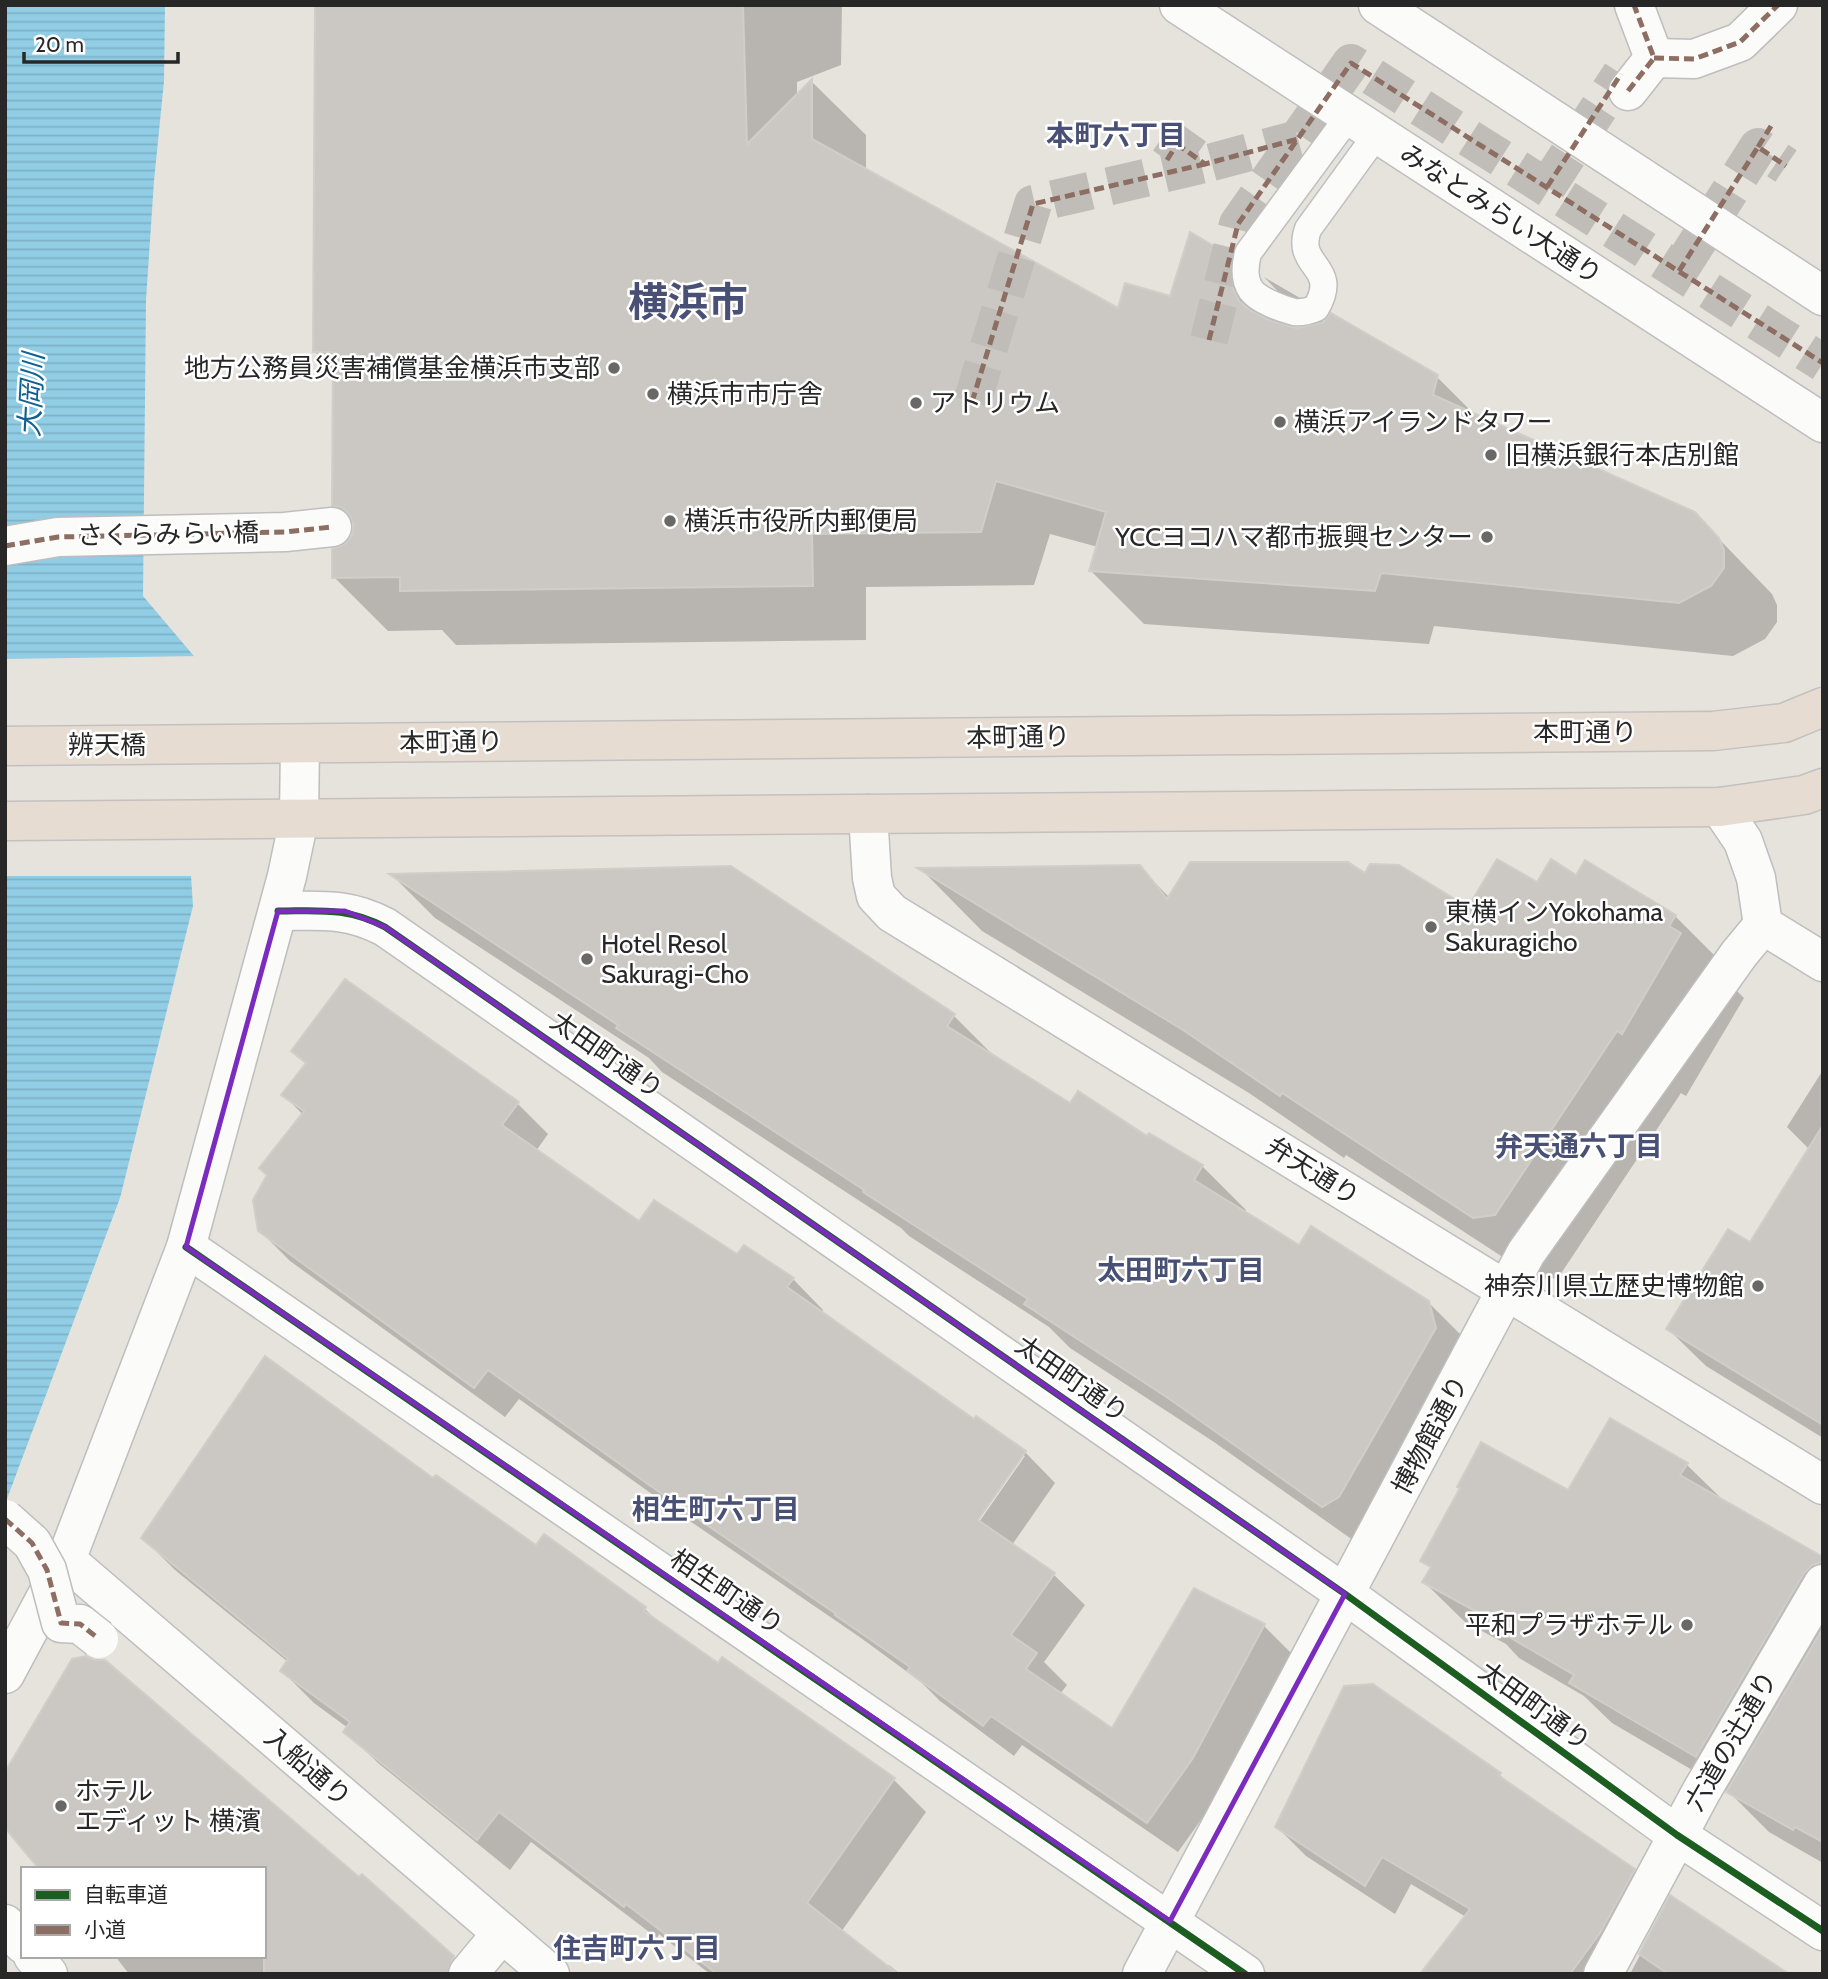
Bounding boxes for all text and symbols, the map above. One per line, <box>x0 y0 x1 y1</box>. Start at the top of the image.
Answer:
scale bar <box>24 21 178 65</box>
text: 20 m <box>35 32 84 57</box>
district label: 本町六丁目 <box>1046 118 1186 152</box>
street label: みなとみらい大通り <box>1394 137 1608 291</box>
district label: 横浜市 <box>628 277 748 326</box>
water label: 大岡川 <box>12 349 50 438</box>
place label: 地方公務員災害補償基金横浜市支部 <box>184 352 600 384</box>
marker: 地方公務員災害補償基金横浜市支部 <box>606 360 622 376</box>
place label: 横浜市市庁舎 <box>667 378 823 410</box>
marker: 横浜市市庁舎 <box>645 386 661 402</box>
place label: アトリウム <box>930 387 1060 419</box>
marker: アトリウム <box>908 395 924 411</box>
place label: 横浜アイランドタワー <box>1294 406 1553 438</box>
marker: 横浜アイランドタワー <box>1272 414 1288 430</box>
place label: 旧横浜銀行本店別館 <box>1505 439 1739 471</box>
marker: 旧横浜銀行本店別館 <box>1483 447 1499 463</box>
place label: 横浜市役所内郵便局 <box>684 505 918 537</box>
marker: 横浜市役所内郵便局 <box>662 513 678 529</box>
street label: さくらみらい橋 <box>77 516 259 552</box>
place label: YCCヨコハマ都市振興センター <box>1114 521 1473 553</box>
marker: YCCヨコハマ都市振興センター <box>1479 529 1495 545</box>
street label: 本町通り <box>1533 716 1637 748</box>
street label: 本町通り <box>966 720 1070 754</box>
street label: 本町通り <box>399 725 503 759</box>
street label: 辨天橋 <box>68 729 146 761</box>
place label: 東横インYokohama Sakuragicho <box>1445 896 1664 958</box>
marker: 東横インYokohama Sakuragicho <box>1423 919 1439 935</box>
place label: Hotel Resol Sakuragi-Cho <box>601 928 749 990</box>
marker: Hotel Resol Sakuragi-Cho <box>579 951 595 967</box>
street label: 太田町通り <box>545 1005 669 1105</box>
district label: 弁天通六丁目 <box>1495 1129 1663 1163</box>
street label: 弁天通り <box>1260 1130 1366 1212</box>
district label: 太田町六丁目 <box>1097 1253 1265 1287</box>
place label: 神奈川県立歴史博物館 <box>1484 1270 1744 1302</box>
marker: 神奈川県立歴史博物館 <box>1750 1278 1766 1294</box>
street label: 太田町通り <box>1010 1329 1134 1429</box>
street label: 博物館通り <box>1385 1370 1475 1500</box>
district label: 相生町六丁目 <box>632 1492 800 1526</box>
street label: 相生町通り <box>664 1542 790 1642</box>
place label: 平和プラザホテル <box>1465 1609 1673 1641</box>
marker: 平和プラザホテル <box>1679 1617 1695 1633</box>
street label: 太田町通り <box>1473 1655 1597 1757</box>
street label: 六道の辻通り <box>1678 1665 1784 1817</box>
street label: 入船通り <box>258 1721 358 1813</box>
place label: ホテル エディット 横濱 <box>75 1775 261 1837</box>
marker: ホテル エディット 横濱 <box>53 1798 69 1814</box>
legend <box>21 1867 266 1958</box>
text: 自転車道 <box>84 1882 168 1907</box>
text: 小道 <box>84 1917 126 1942</box>
district label: 住吉町六丁目 <box>553 1931 721 1965</box>

